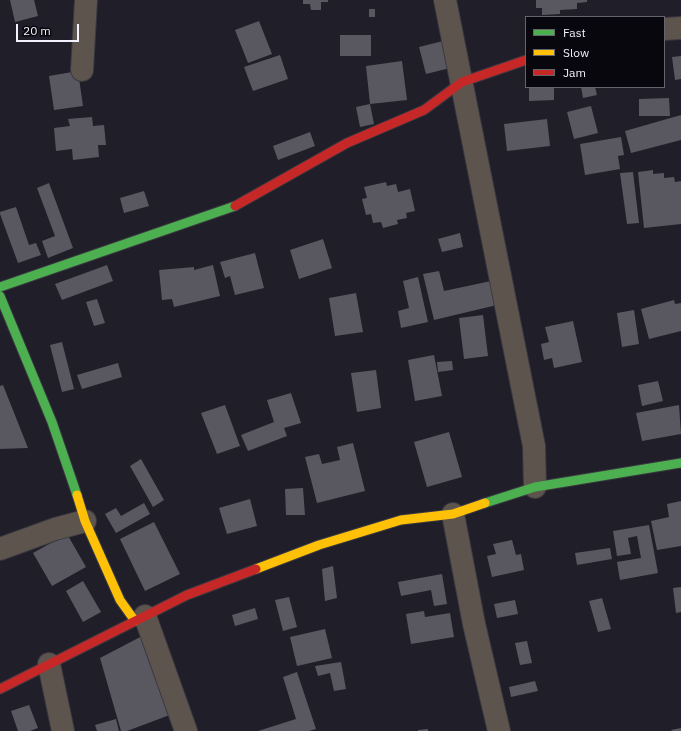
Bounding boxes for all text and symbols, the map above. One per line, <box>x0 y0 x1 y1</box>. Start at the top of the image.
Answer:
scale bar <box>18 16 81 42</box>
legend <box>525 16 665 88</box>
text: 20 m <box>23 23 51 38</box>
text: Fast <box>563 25 586 40</box>
text: Slow <box>563 45 589 60</box>
text: Jam <box>563 65 586 80</box>

